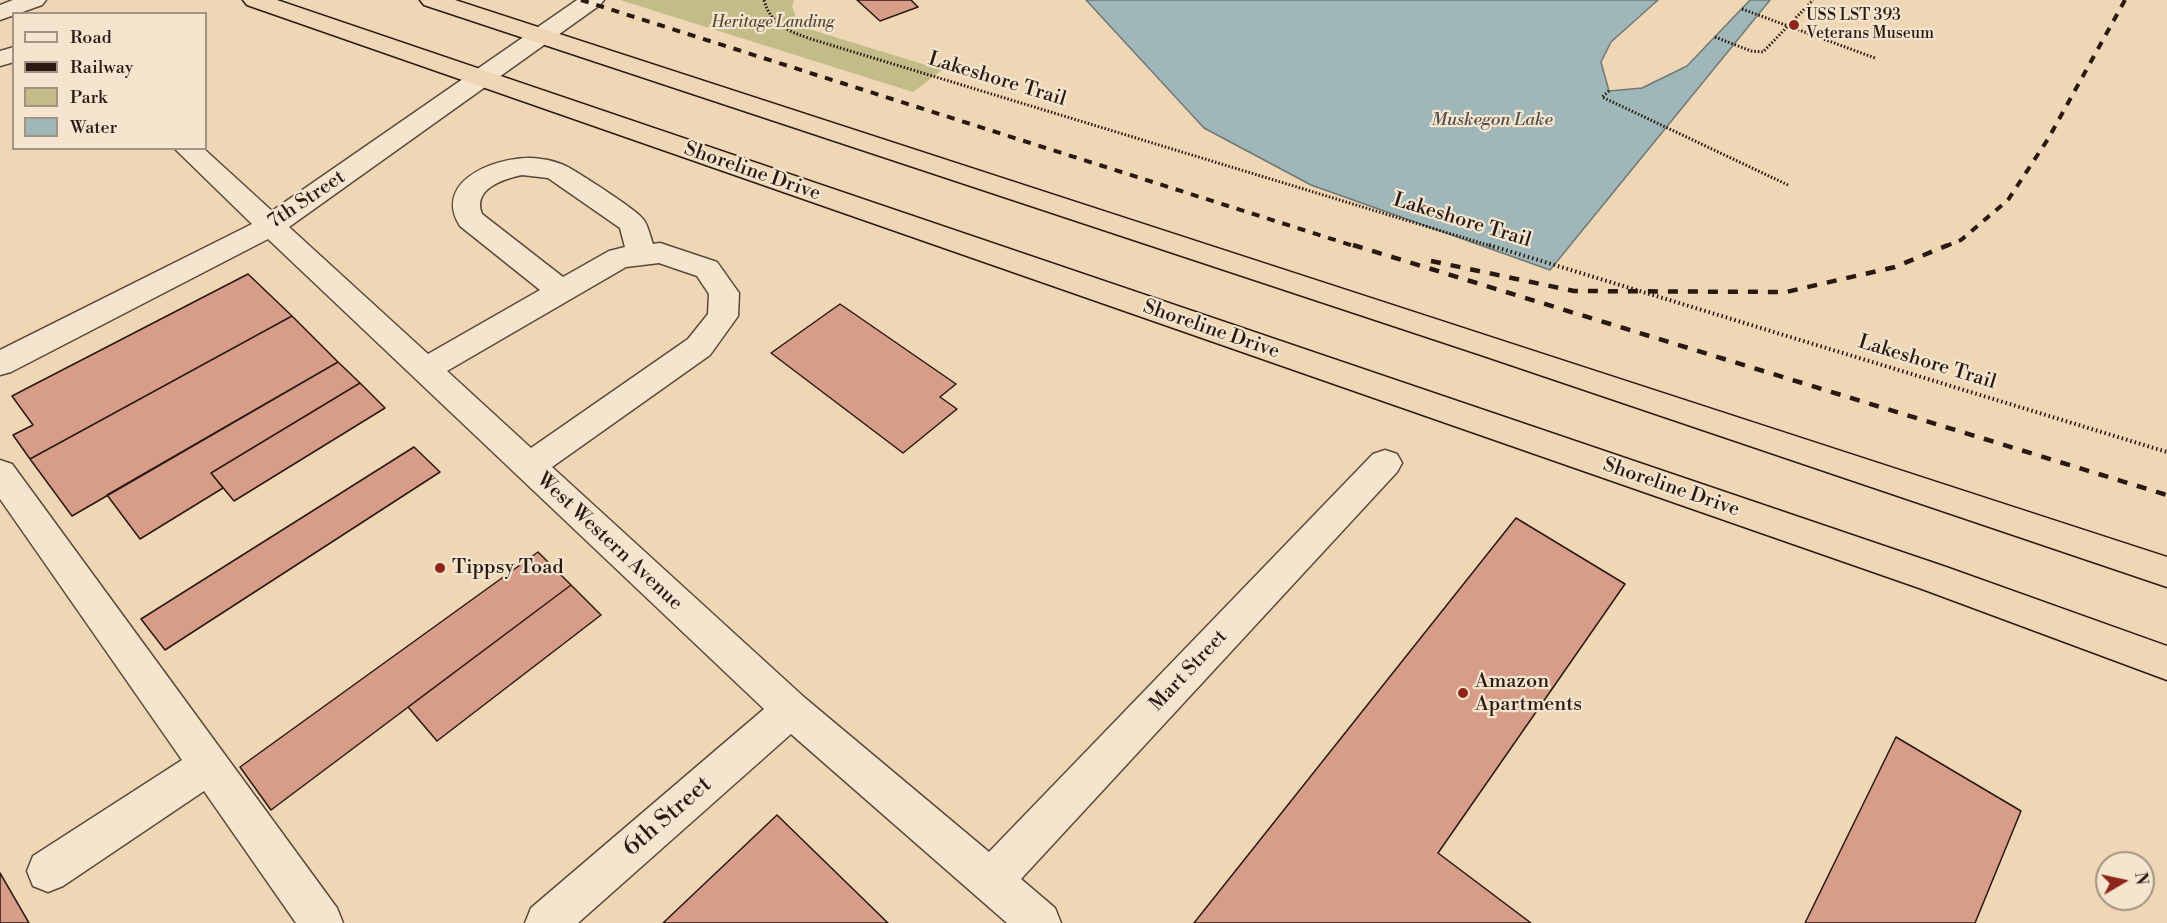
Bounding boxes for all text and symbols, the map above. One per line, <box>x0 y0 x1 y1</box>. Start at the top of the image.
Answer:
place label: USS LST 393 Veterans Museum <box>1806 6 1934 44</box>
legend <box>12 12 207 150</box>
park label: Heritage Landing <box>711 13 835 33</box>
marker: USS LST 393 Veterans Museum <box>1787 18 1801 32</box>
text: Road <box>70 26 112 49</box>
street label: Lakeshore Trail <box>925 48 1069 112</box>
text: Railway <box>70 56 133 79</box>
text: Park <box>70 86 107 109</box>
water label: Muskegon Lake <box>1431 110 1553 132</box>
text: Water <box>70 116 117 139</box>
street label: Shoreline Drive <box>681 137 823 207</box>
street label: 7th Street <box>264 166 350 234</box>
street label: Lakeshore Trail <box>1390 189 1534 253</box>
street label: Shoreline Drive <box>1140 295 1282 365</box>
street label: Lakeshore Trail <box>1855 331 1999 395</box>
street label: Shoreline Drive <box>1600 453 1742 523</box>
street label: West Western Avenue <box>531 468 687 616</box>
place label: Tippsy Toad <box>452 556 564 580</box>
marker: Tippsy Toad <box>433 561 447 575</box>
street label: Mart Street <box>1145 625 1233 717</box>
place label: Amazon Apartments <box>1475 670 1582 717</box>
marker: Amazon Apartments <box>1456 686 1470 700</box>
street label: 6th Street <box>618 771 718 863</box>
north arrow <box>2095 851 2155 911</box>
text: N <box>2130 871 2152 886</box>

